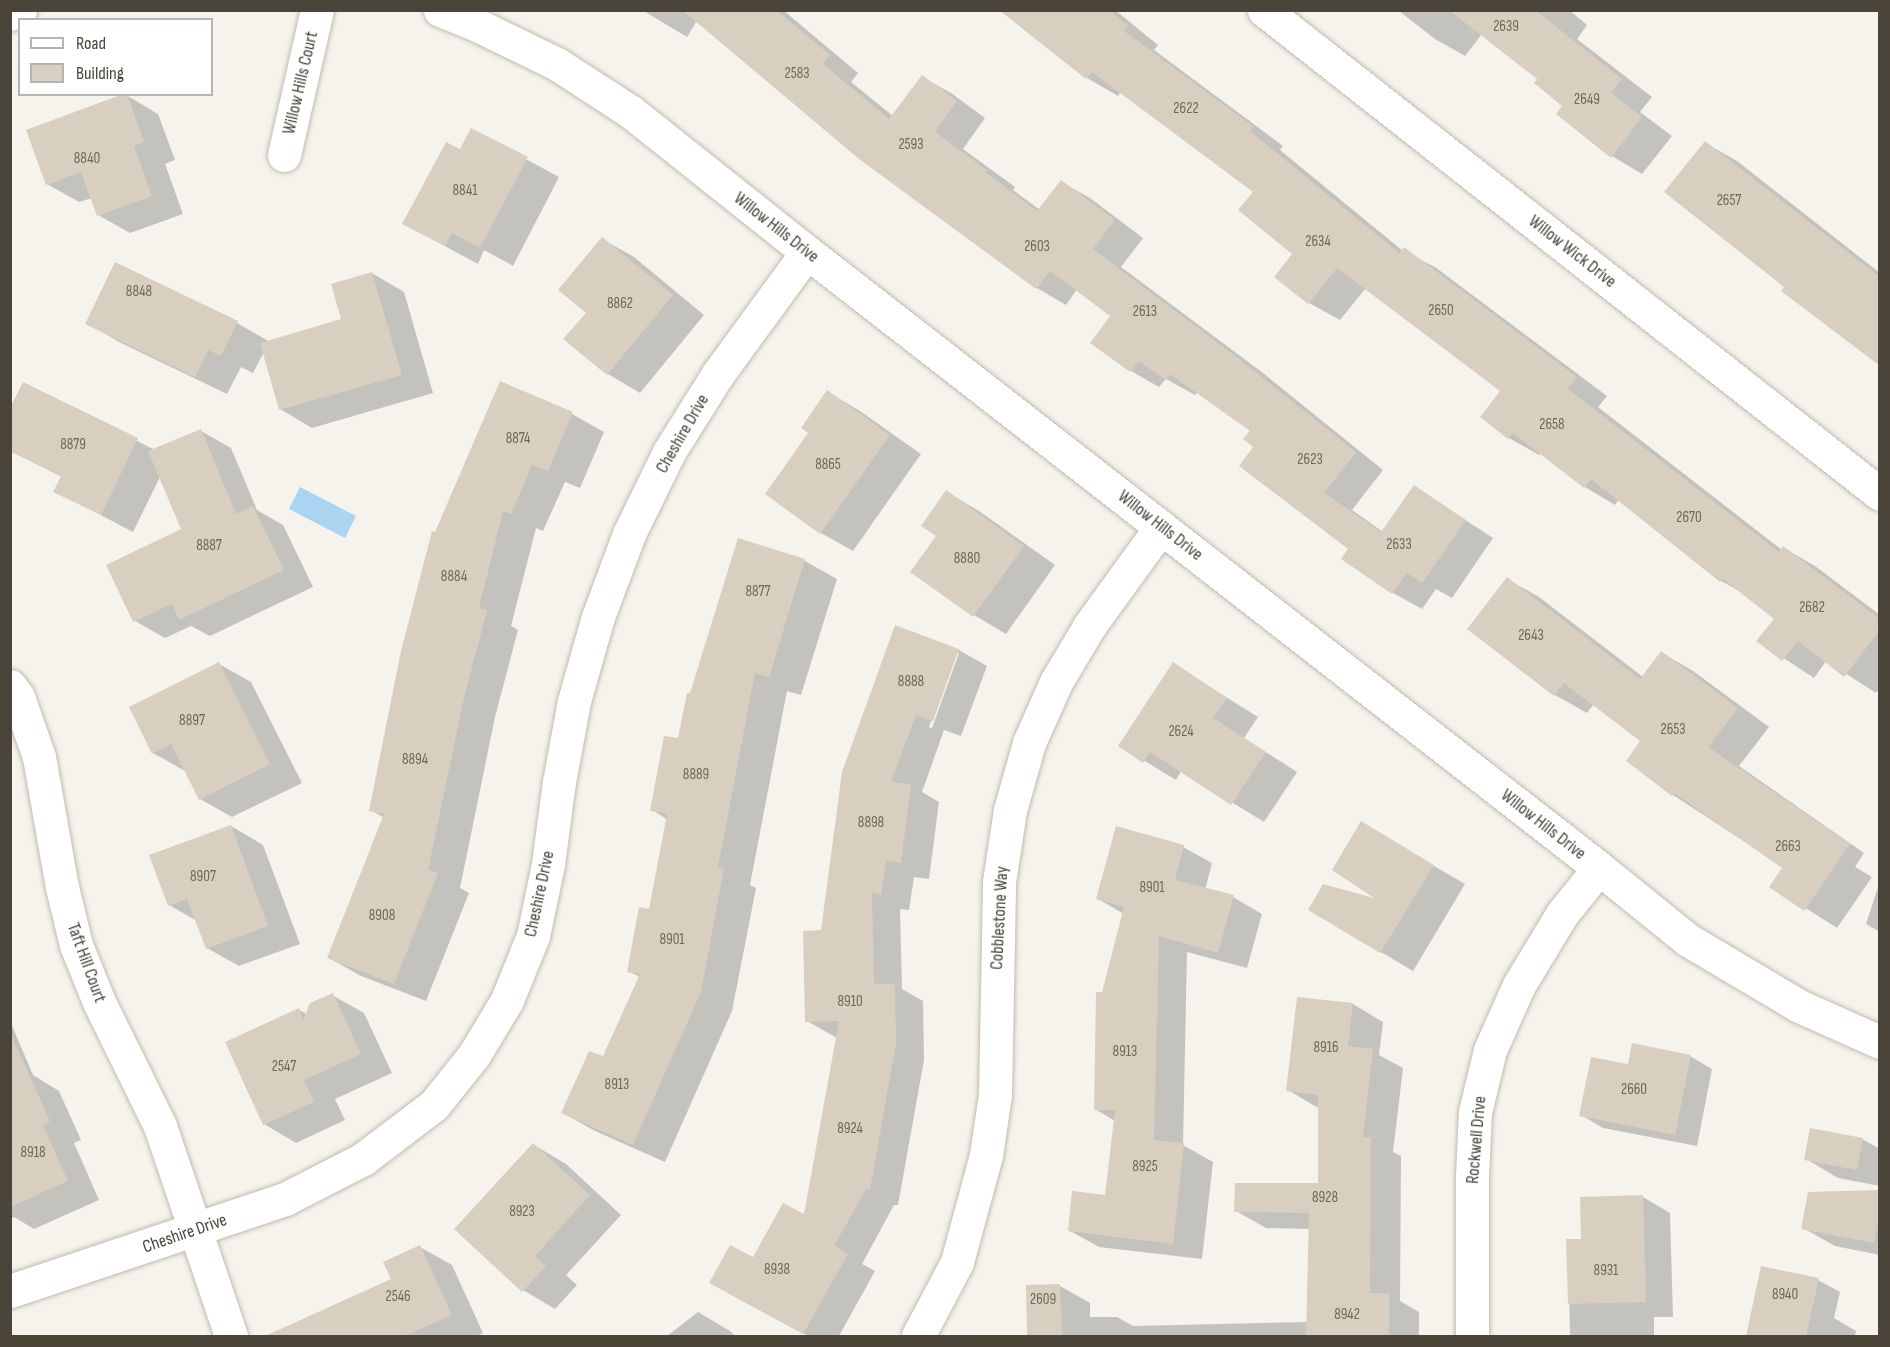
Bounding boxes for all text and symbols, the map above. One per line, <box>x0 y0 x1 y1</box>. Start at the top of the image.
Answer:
legend <box>18 18 213 96</box>
house number: 2639 <box>1493 18 1519 36</box>
street label: Willow Hills Court <box>279 29 323 137</box>
text: Road <box>76 33 106 54</box>
text: Building <box>76 63 124 84</box>
house number: 2583 <box>784 65 810 83</box>
house number: 2649 <box>1574 91 1600 109</box>
house number: 2622 <box>1173 100 1199 118</box>
house number: 2593 <box>898 136 924 154</box>
house number: 8840 <box>74 150 100 168</box>
house number: 8841 <box>452 182 478 200</box>
street label: Willow Hills Drive <box>729 188 823 268</box>
house number: 2657 <box>1717 192 1741 210</box>
street label: Willow Wick Drive <box>1524 211 1620 293</box>
house number: 2634 <box>1305 233 1331 251</box>
house number: 2603 <box>1024 238 1050 256</box>
house number: 8848 <box>126 283 152 301</box>
house number: 8862 <box>607 295 633 313</box>
house number: 2650 <box>1428 302 1454 320</box>
house number: 2613 <box>1133 303 1157 321</box>
street label: Cheshire Drive <box>652 391 714 477</box>
house number: 2658 <box>1539 416 1565 434</box>
house number: 8874 <box>506 430 530 448</box>
house number: 8879 <box>60 436 86 454</box>
house number: 2623 <box>1297 451 1323 469</box>
house number: 8865 <box>815 456 841 474</box>
street label: Willow Hills Drive <box>1113 486 1207 566</box>
house number: 2670 <box>1676 509 1702 527</box>
house number: 2633 <box>1386 536 1412 554</box>
house number: 8887 <box>196 537 222 555</box>
house number: 8880 <box>954 550 980 568</box>
house number: 8884 <box>441 568 467 586</box>
house number: 8877 <box>745 583 771 601</box>
house number: 2682 <box>1799 599 1825 617</box>
house number: 2643 <box>1518 627 1544 645</box>
house number: 8888 <box>898 673 924 691</box>
house number: 8897 <box>179 712 205 730</box>
house number: 2653 <box>1660 721 1686 739</box>
house number: 2624 <box>1168 723 1194 741</box>
house number: 8894 <box>402 751 428 769</box>
house number: 8889 <box>683 766 709 784</box>
street label: Willow Hills Drive <box>1496 785 1590 865</box>
house number: 8898 <box>858 814 884 832</box>
house number: 2663 <box>1775 838 1801 856</box>
street label: Cheshire Drive <box>520 849 560 939</box>
street label: Cobblestone Way <box>987 866 1013 970</box>
house number: 8907 <box>190 868 216 886</box>
house number: 8901 <box>1139 879 1165 897</box>
house number: 8908 <box>369 907 395 925</box>
street label: Taft Hill Court <box>62 920 110 1006</box>
house number: 8901 <box>659 931 685 949</box>
house number: 8910 <box>837 993 863 1011</box>
house number: 8916 <box>1313 1039 1339 1057</box>
house number: 8913 <box>1113 1043 1137 1061</box>
house number: 2547 <box>272 1058 296 1076</box>
house number: 8913 <box>605 1076 629 1094</box>
house number: 2660 <box>1621 1081 1647 1099</box>
street label: Rockwell Drive <box>1462 1095 1492 1185</box>
house number: 8924 <box>837 1120 863 1138</box>
house number: 8918 <box>20 1144 46 1162</box>
house number: 8925 <box>1132 1158 1158 1176</box>
house number: 8928 <box>1312 1189 1338 1207</box>
house number: 8923 <box>509 1203 535 1221</box>
street label: Cheshire Drive <box>140 1210 230 1258</box>
house number: 8938 <box>764 1261 790 1279</box>
house number: 8931 <box>1594 1262 1618 1280</box>
house number: 8940 <box>1772 1286 1798 1304</box>
house number: 2546 <box>385 1288 411 1306</box>
house number: 2609 <box>1030 1291 1056 1309</box>
house number: 8942 <box>1334 1306 1360 1324</box>

